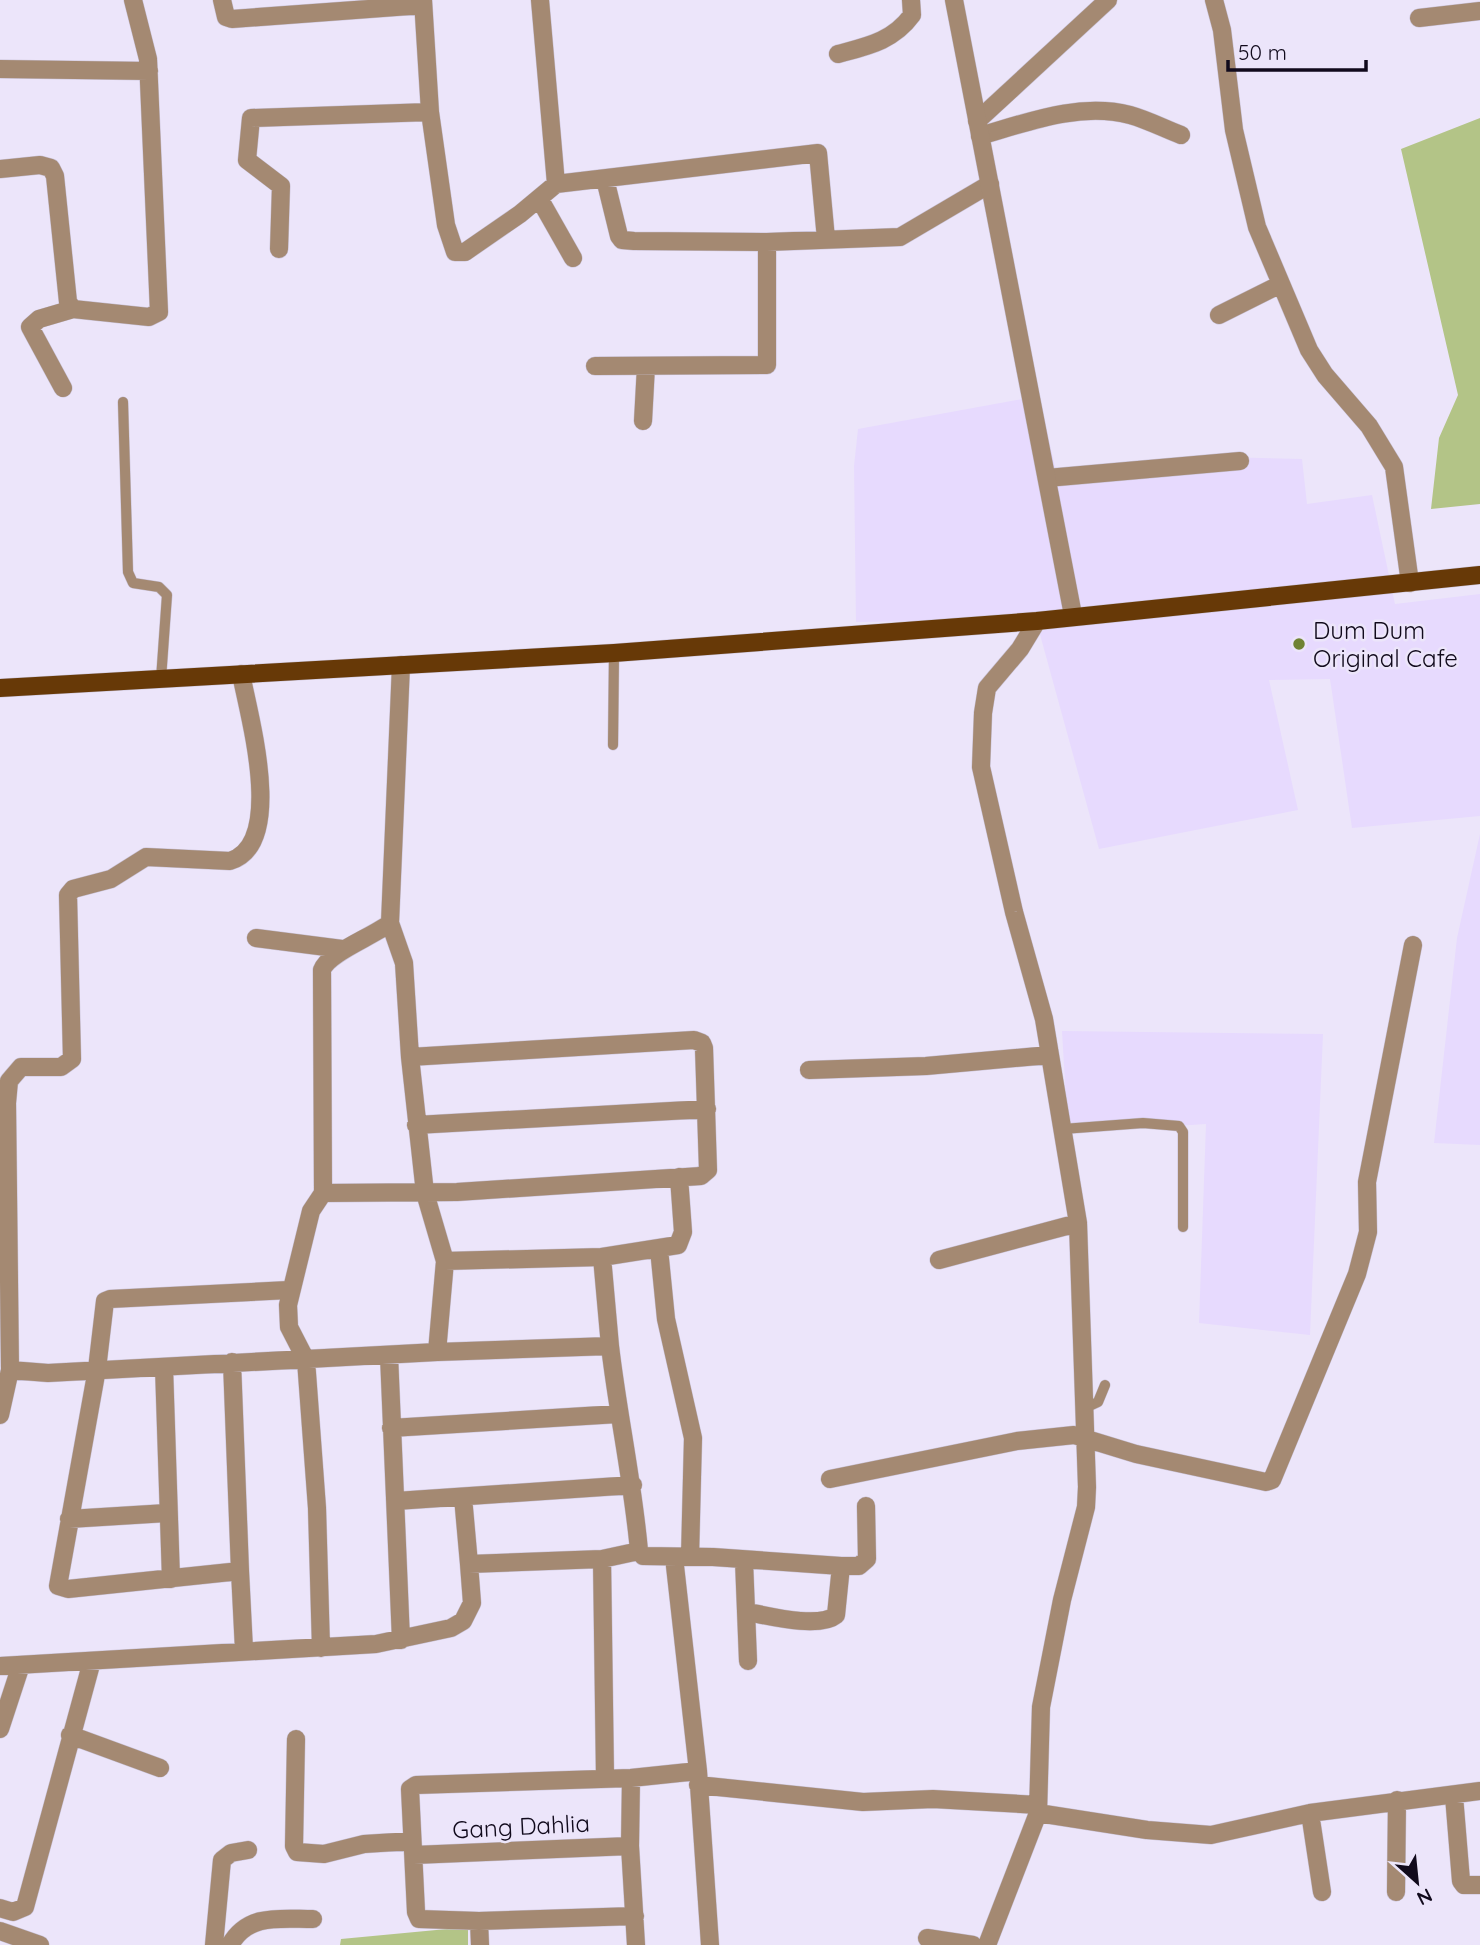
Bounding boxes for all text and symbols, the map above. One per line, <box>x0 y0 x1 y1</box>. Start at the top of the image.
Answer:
scale bar <box>1228 28 1366 72</box>
text: 50 m <box>1238 39 1287 65</box>
place label: Dum Dum Original Cafe <box>1313 615 1458 673</box>
marker: Dum Dum Original Cafe <box>1291 636 1307 652</box>
street label: Gang Dahlia <box>452 1807 590 1845</box>
north arrow <box>1382 1847 1452 1917</box>
text: N <box>1413 1883 1436 1911</box>

